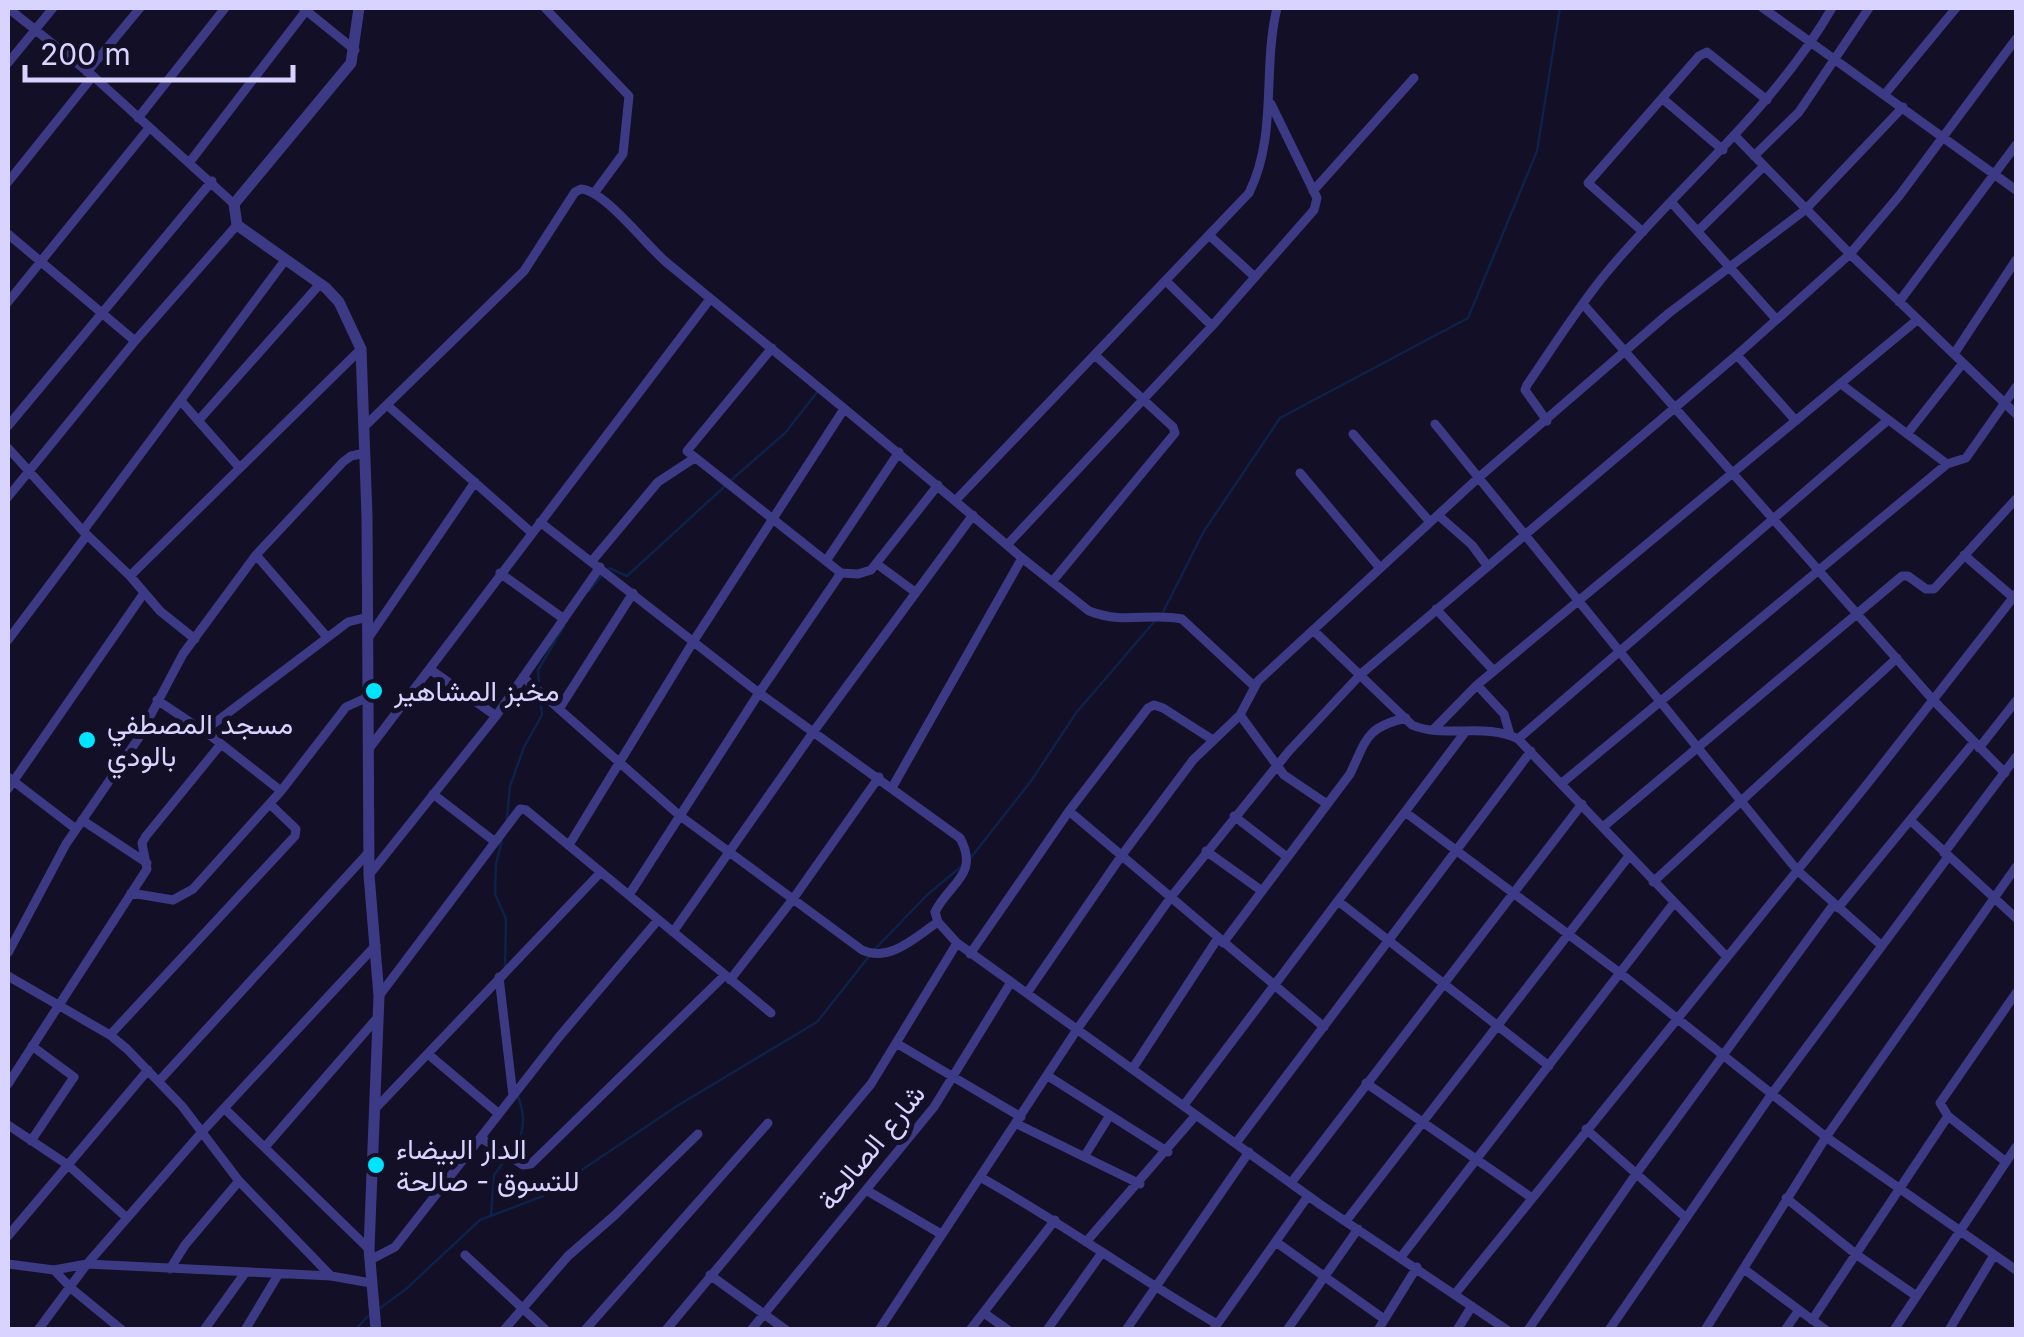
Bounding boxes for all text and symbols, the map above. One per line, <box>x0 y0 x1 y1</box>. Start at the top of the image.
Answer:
scale bar <box>25 20 292 82</box>
text: 200 m <box>40 36 131 72</box>
place label: مخبز المشاهير <box>393 674 559 709</box>
marker: مخبز المشاهير <box>363 680 385 702</box>
place label: مسجد المصطفي بالودي <box>107 707 293 779</box>
marker: مسجد المصطفي بالودي <box>76 729 98 751</box>
street label: شارع الصالحة <box>810 1077 934 1218</box>
place label: الدار البيضاء للتسوق - صالحة <box>396 1132 580 1199</box>
marker: الدار البيضاء للتسوق - صالحة <box>365 1154 387 1176</box>

